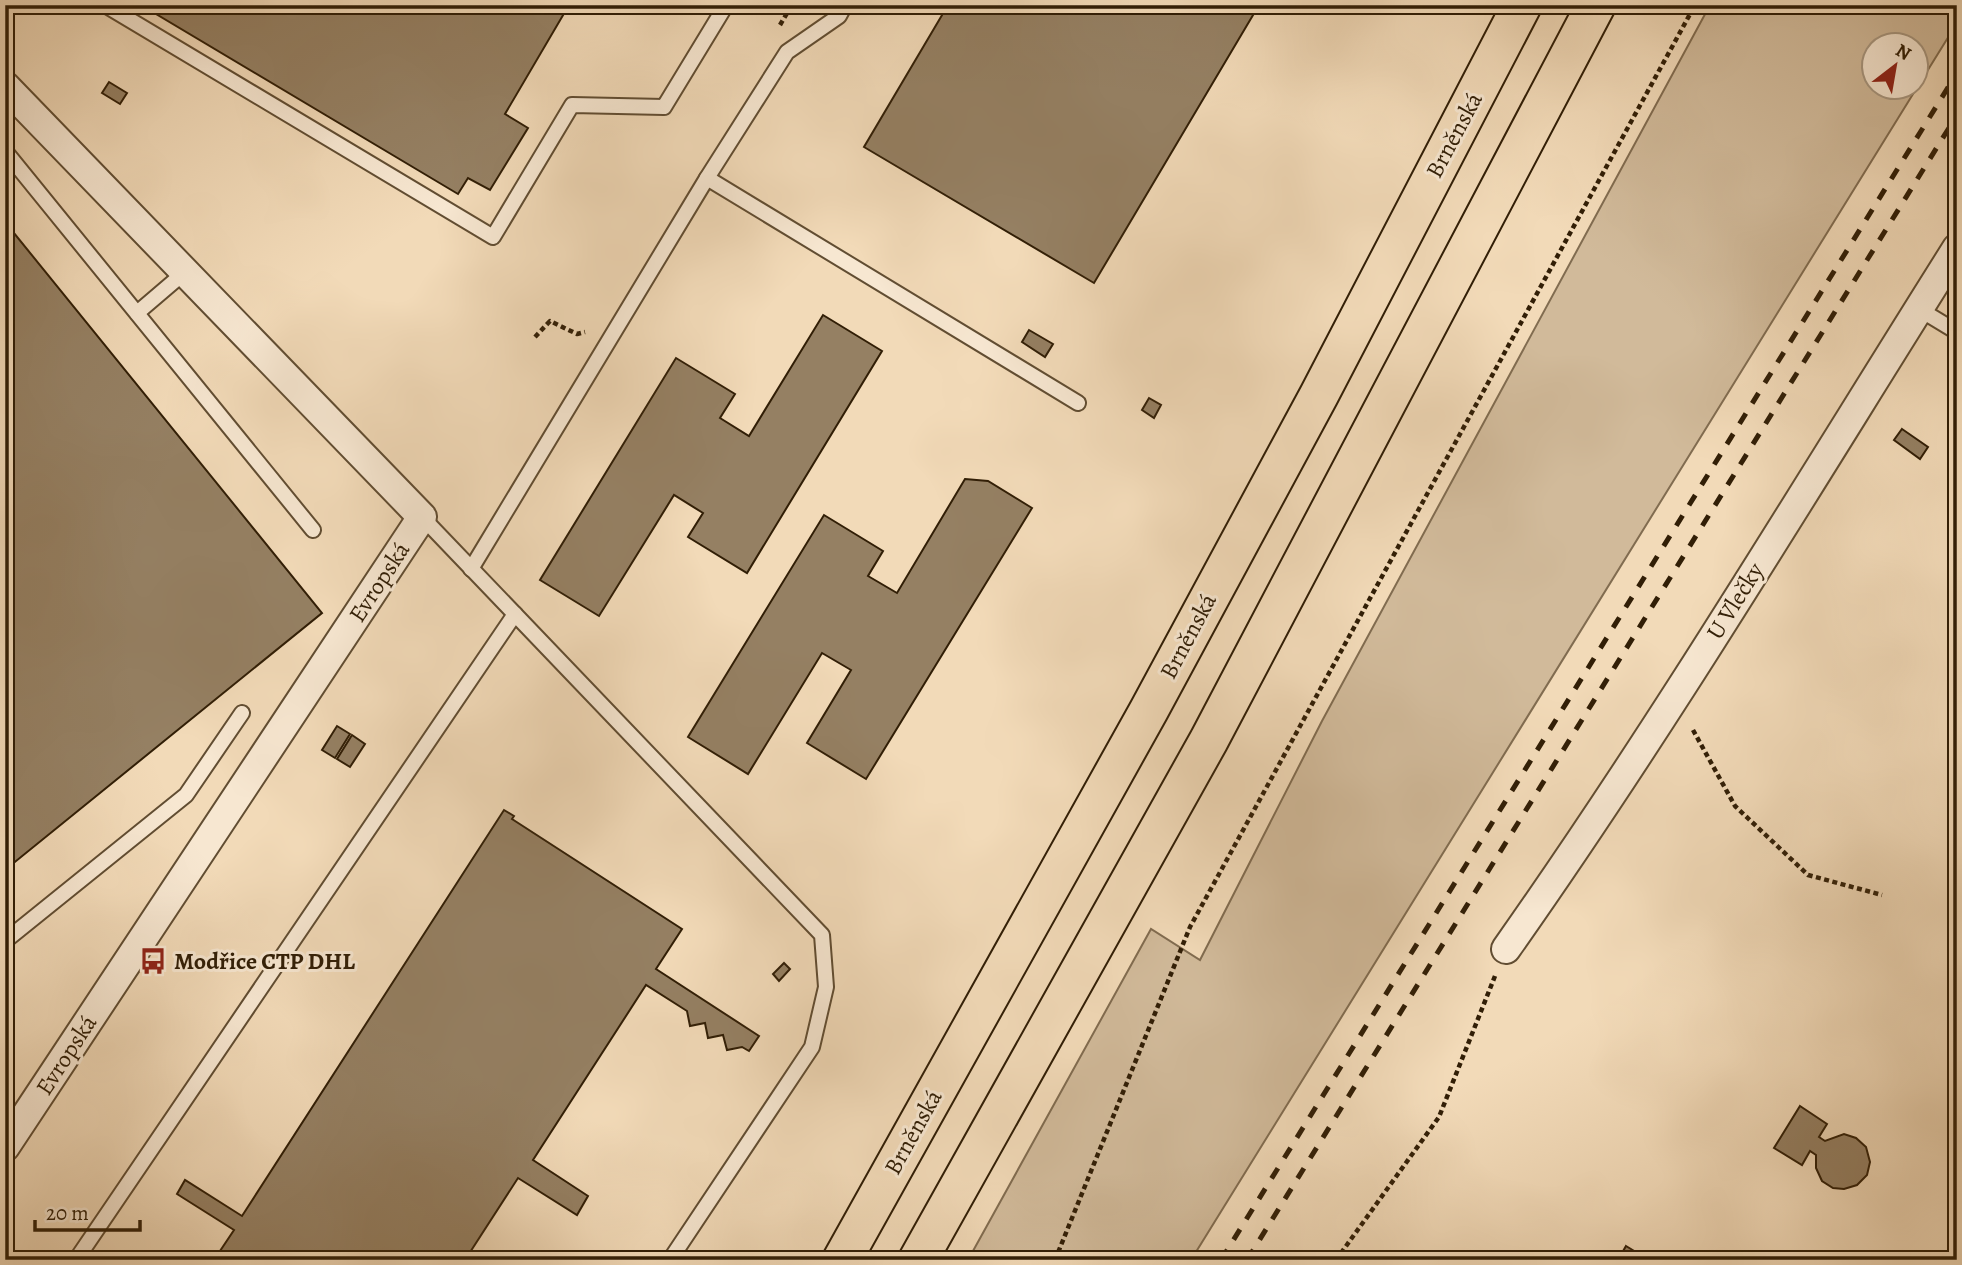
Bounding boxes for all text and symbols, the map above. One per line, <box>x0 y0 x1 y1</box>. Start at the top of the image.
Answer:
north arrow <box>1860 32 1930 102</box>
text: N <box>1891 38 1916 67</box>
street label: Brněnská <box>1418 86 1490 183</box>
street label: Evropská <box>341 535 417 628</box>
street label: U Vlečky <box>1699 556 1771 645</box>
street label: Brněnská <box>1152 587 1224 684</box>
place label: Modřice CTP DHL <box>174 945 355 977</box>
bus stop icon: Modřice CTP DHL <box>138 946 168 976</box>
street label: Evropská <box>28 1008 104 1101</box>
street label: Brněnská <box>877 1083 950 1180</box>
scale bar <box>35 1188 140 1232</box>
text: 20 m <box>46 1199 89 1227</box>

